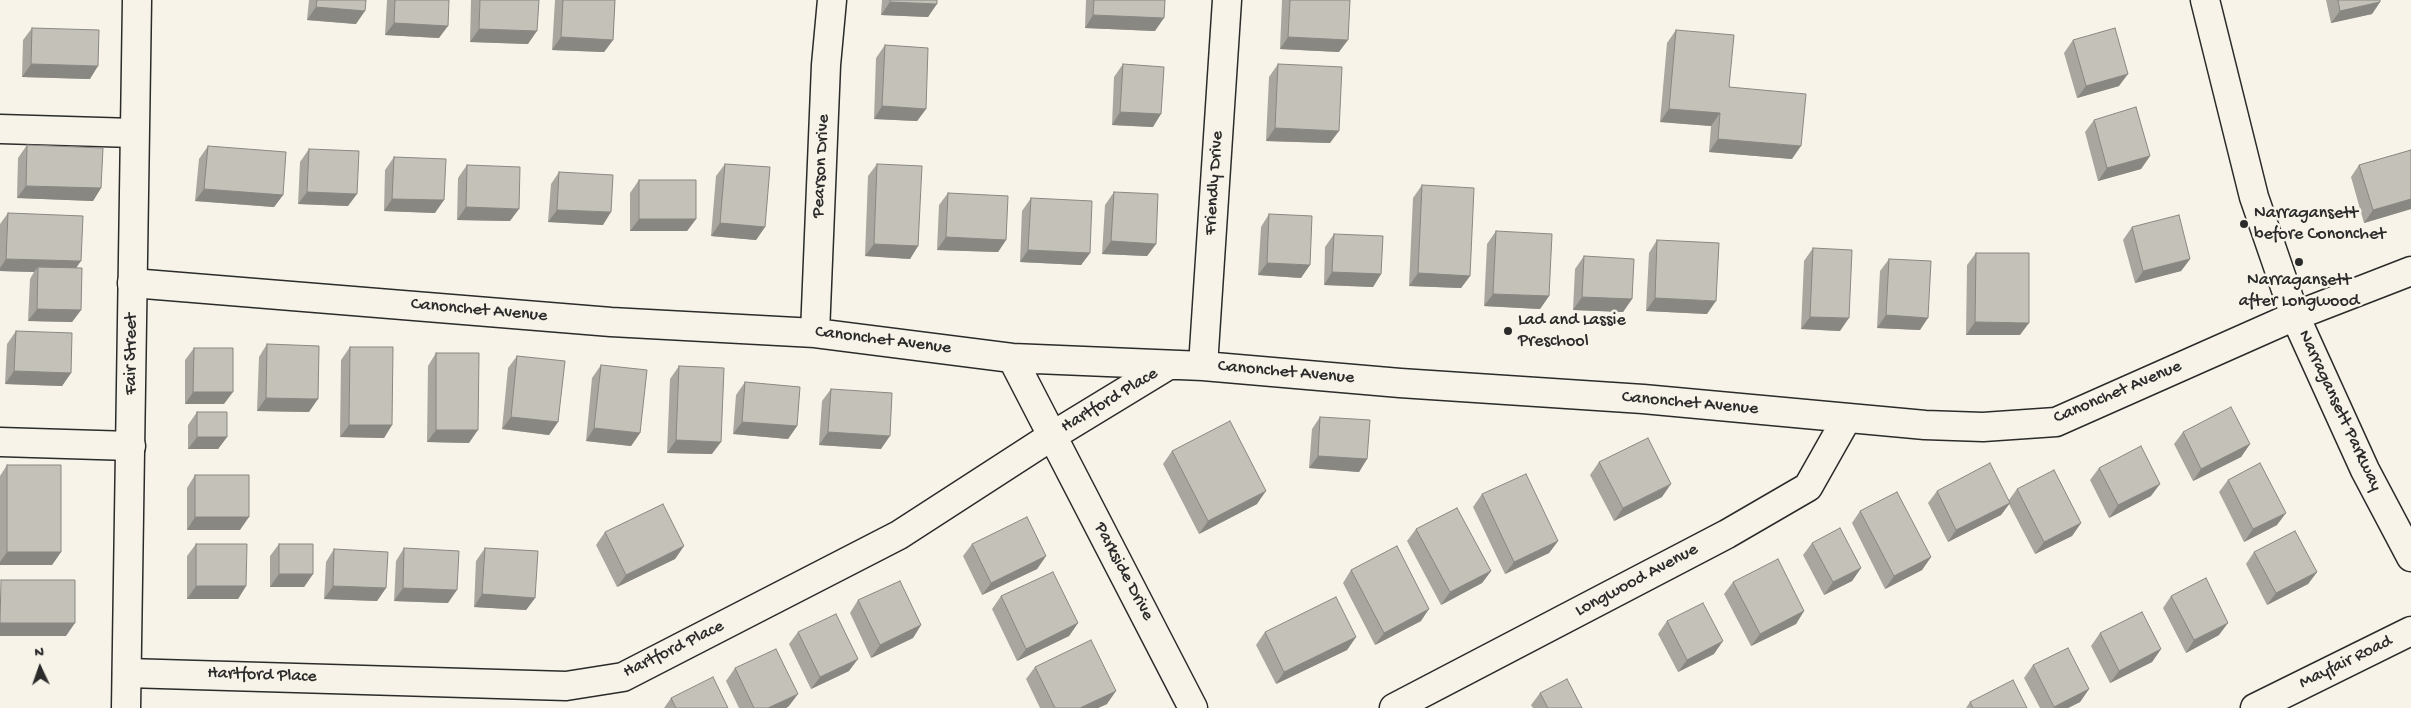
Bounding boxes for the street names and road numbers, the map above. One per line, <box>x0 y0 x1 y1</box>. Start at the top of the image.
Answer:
street label: Pearson Drive <box>809 114 835 218</box>
street label: Friendly Drive <box>1201 130 1229 236</box>
street label: Canonchet Avenue <box>410 294 548 328</box>
street label: Fair Street <box>121 313 143 395</box>
street label: Canonchet Avenue <box>814 322 952 360</box>
street label: Narragansett Parkway <box>2292 327 2386 495</box>
street label: Canonchet Avenue <box>1217 356 1355 390</box>
street label: Canonchet Avenue <box>2051 356 2185 430</box>
street label: Hartford Place <box>1058 364 1162 438</box>
street label: Canonchet Avenue <box>1621 387 1759 421</box>
street label: Parkside Drive <box>1088 519 1158 625</box>
street label: Longwood Avenue <box>1572 539 1702 623</box>
street label: Hartford Place <box>620 616 728 684</box>
street label: Mayfair Road <box>2296 631 2396 695</box>
street label: Hartford Place <box>207 663 317 689</box>

